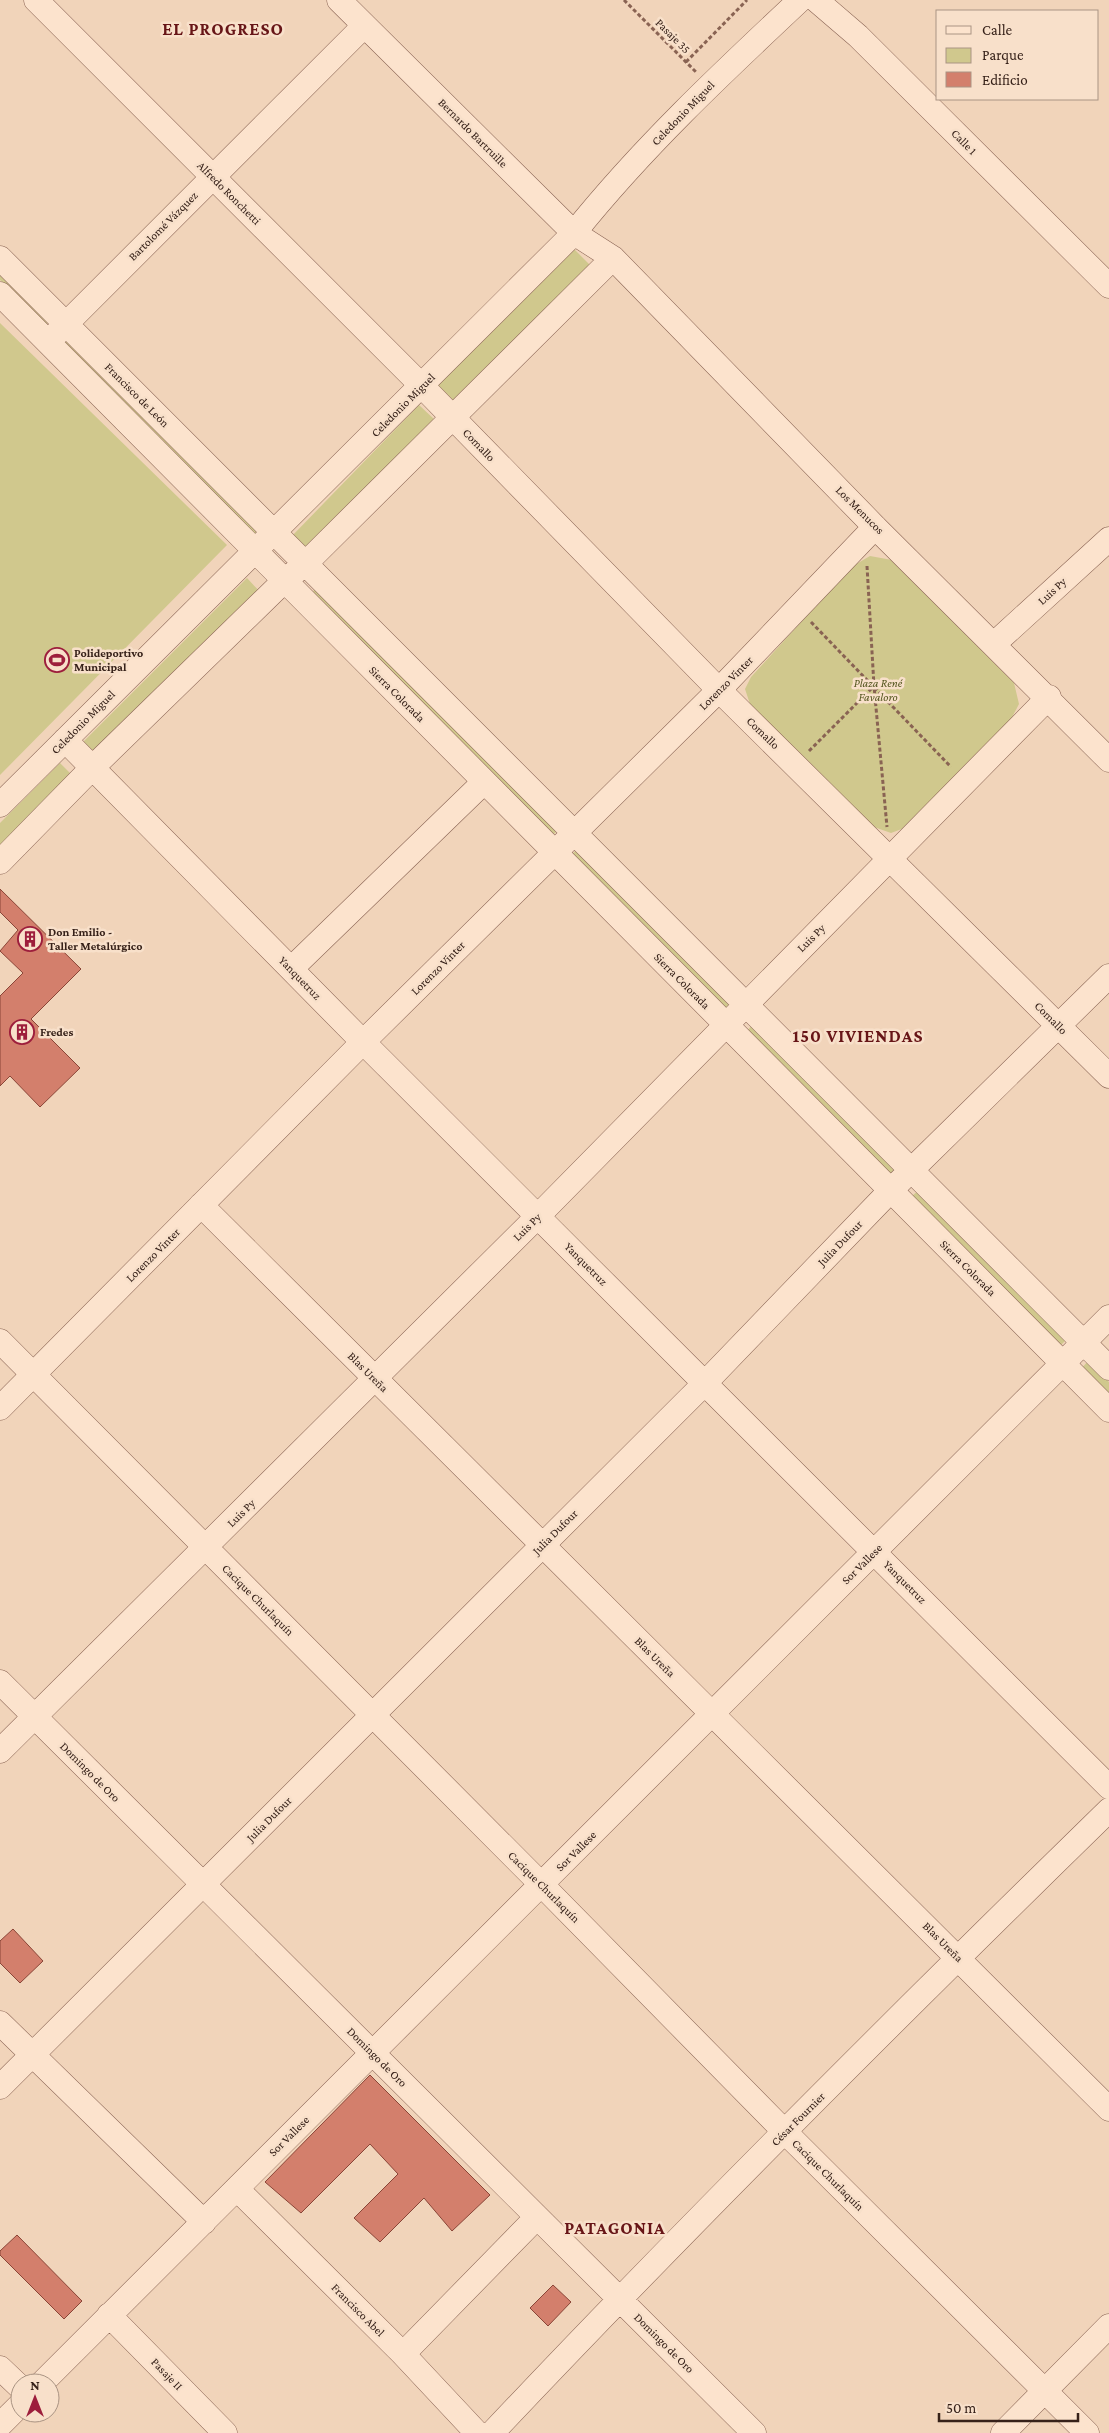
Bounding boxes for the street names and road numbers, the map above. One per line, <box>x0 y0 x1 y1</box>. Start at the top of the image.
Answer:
street label: Pasaje 35 <box>653 16 693 56</box>
street label: Celedonio Miguel <box>649 78 717 148</box>
street label: Bernardo Bartruille <box>435 95 511 171</box>
street label: Calle 1 <box>948 126 980 158</box>
street label: Alfredo Ronchetti <box>194 158 264 228</box>
street label: Bartolomé Vázquez <box>125 188 201 264</box>
street label: Francisco de León <box>102 360 173 431</box>
street label: Celedonio Miguel <box>368 370 438 440</box>
street label: Comallo <box>460 426 498 464</box>
street label: Los Menucos <box>833 483 887 537</box>
street label: Luis Py <box>1035 574 1070 608</box>
street label: Lorenzo Vinter <box>696 653 756 713</box>
street label: Sierra Colorada <box>366 663 428 725</box>
street label: Celedonio Miguel <box>48 687 118 757</box>
street label: Comallo <box>744 714 782 752</box>
street label: Luis Py <box>794 921 828 955</box>
street label: Lorenzo Vinter <box>408 938 468 998</box>
street label: Sierra Colorada <box>651 950 713 1012</box>
street label: Yanquetruz <box>276 953 324 1003</box>
street label: Comallo <box>1032 999 1070 1037</box>
street label: Luis Py <box>510 1210 544 1244</box>
street label: Julia Dufour <box>814 1217 866 1270</box>
street label: Lorenzo Vinter <box>123 1225 183 1285</box>
street label: Sierra Colorada <box>937 1237 999 1299</box>
street label: Yanquetruz <box>562 1240 610 1288</box>
street label: Blas Ureña <box>345 1349 391 1395</box>
street label: Luis Py <box>224 1496 258 1530</box>
street label: Julia Dufour <box>529 1506 581 1558</box>
street label: Sor Vallese <box>839 1541 885 1587</box>
street label: Yanquetruz <box>881 1558 929 1606</box>
street label: Cacique Churlaquín <box>219 1561 297 1639</box>
street label: Blas Ureña <box>632 1634 678 1680</box>
street label: Domingo de Oro <box>57 1739 123 1805</box>
street label: Julia Dufour <box>243 1793 295 1845</box>
street label: Sor Vallese <box>553 1828 599 1874</box>
street label: Cacique Churlaquín <box>505 1848 583 1926</box>
street label: Blas Ureña <box>920 1919 966 1965</box>
street label: Domingo de Oro <box>344 2024 410 2090</box>
street label: César Fournier <box>768 2089 828 2149</box>
street label: Sor Vallese <box>266 2113 312 2159</box>
street label: Cacique Churlaquín <box>789 2136 867 2214</box>
street label: Francisco Abel <box>329 2281 387 2339</box>
street label: Domingo de Oro <box>631 2310 697 2376</box>
street label: Pasaje II <box>148 2355 186 2393</box>

